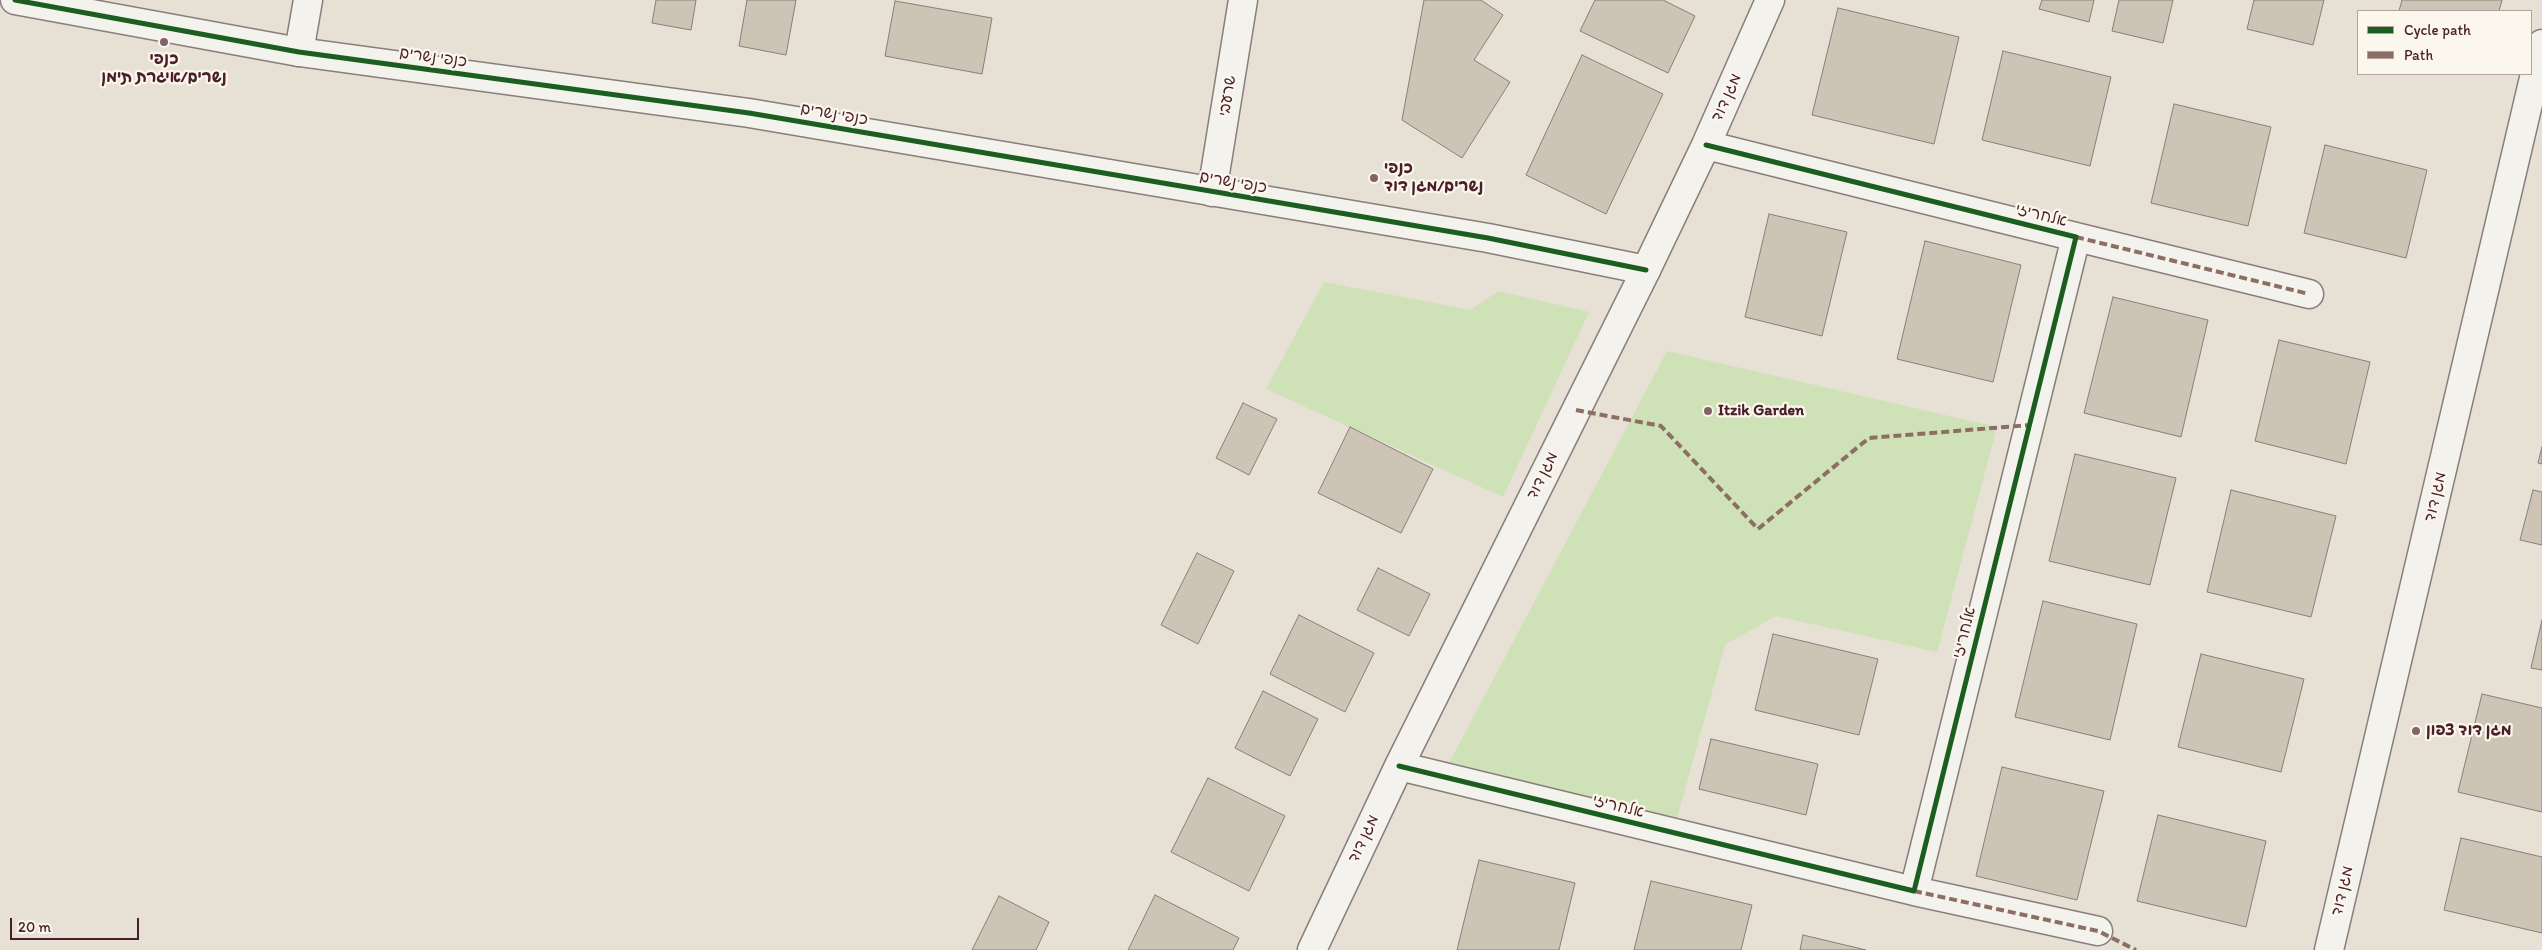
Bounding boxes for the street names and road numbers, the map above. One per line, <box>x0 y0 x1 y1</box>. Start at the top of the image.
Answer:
street label: כנפי נשרים <box>398 44 468 72</box>
street label: מגן דוד <box>1708 71 1746 125</box>
street label: שרעבי <box>1215 74 1241 118</box>
street label: כנפי נשרים <box>799 100 869 130</box>
street label: כנפי נשרים <box>1198 168 1268 198</box>
street label: אלחריזי <box>2013 200 2069 232</box>
street label: מגן דוד <box>1523 449 1563 503</box>
street label: מגן דוד <box>2421 470 2451 524</box>
street label: אלחריזי <box>1949 605 1981 661</box>
street label: אלחריזי <box>1590 791 1646 823</box>
street label: מגן דוד <box>1345 812 1383 866</box>
street label: מגן דוד <box>2328 864 2358 918</box>

